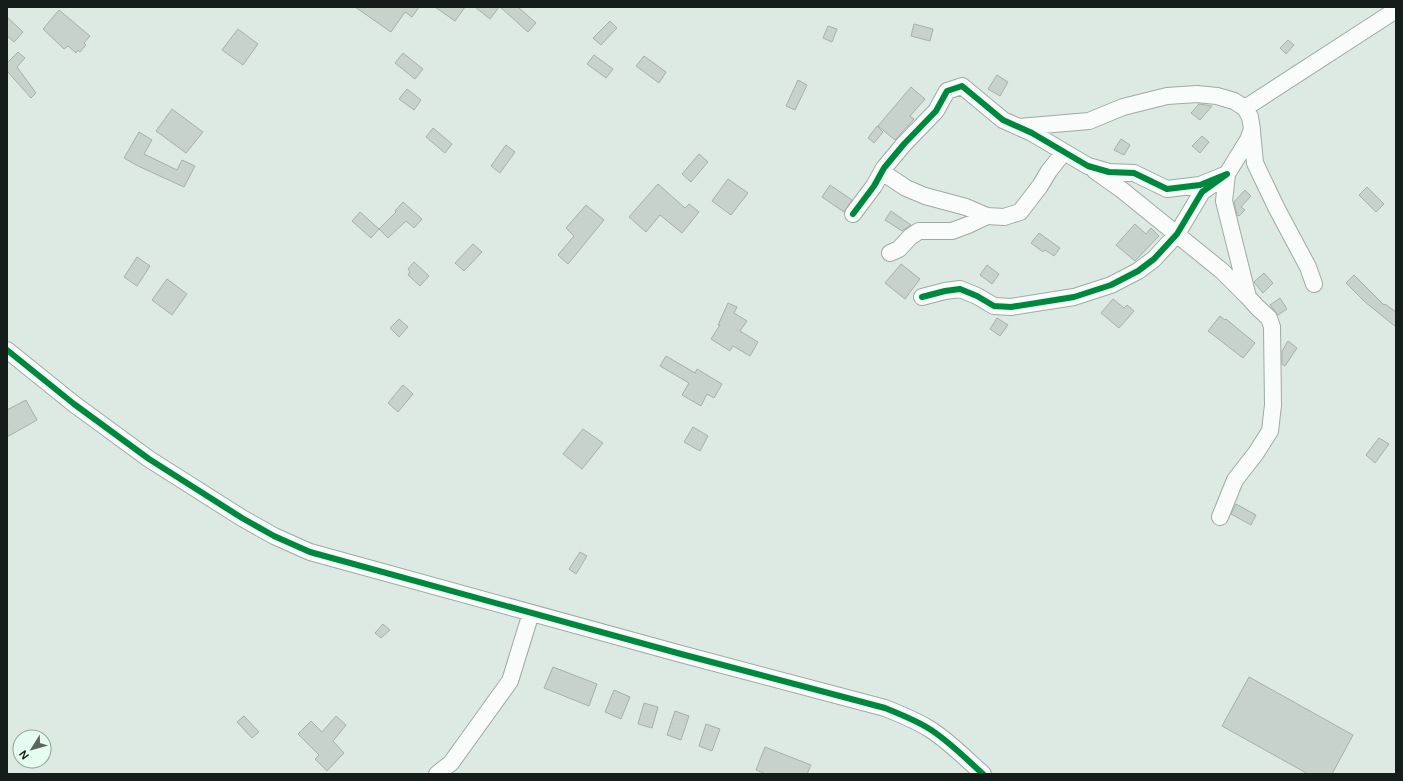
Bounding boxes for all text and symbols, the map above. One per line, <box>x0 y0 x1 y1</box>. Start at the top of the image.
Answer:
north arrow <box>12 729 52 769</box>
text: N <box>16 748 32 762</box>

